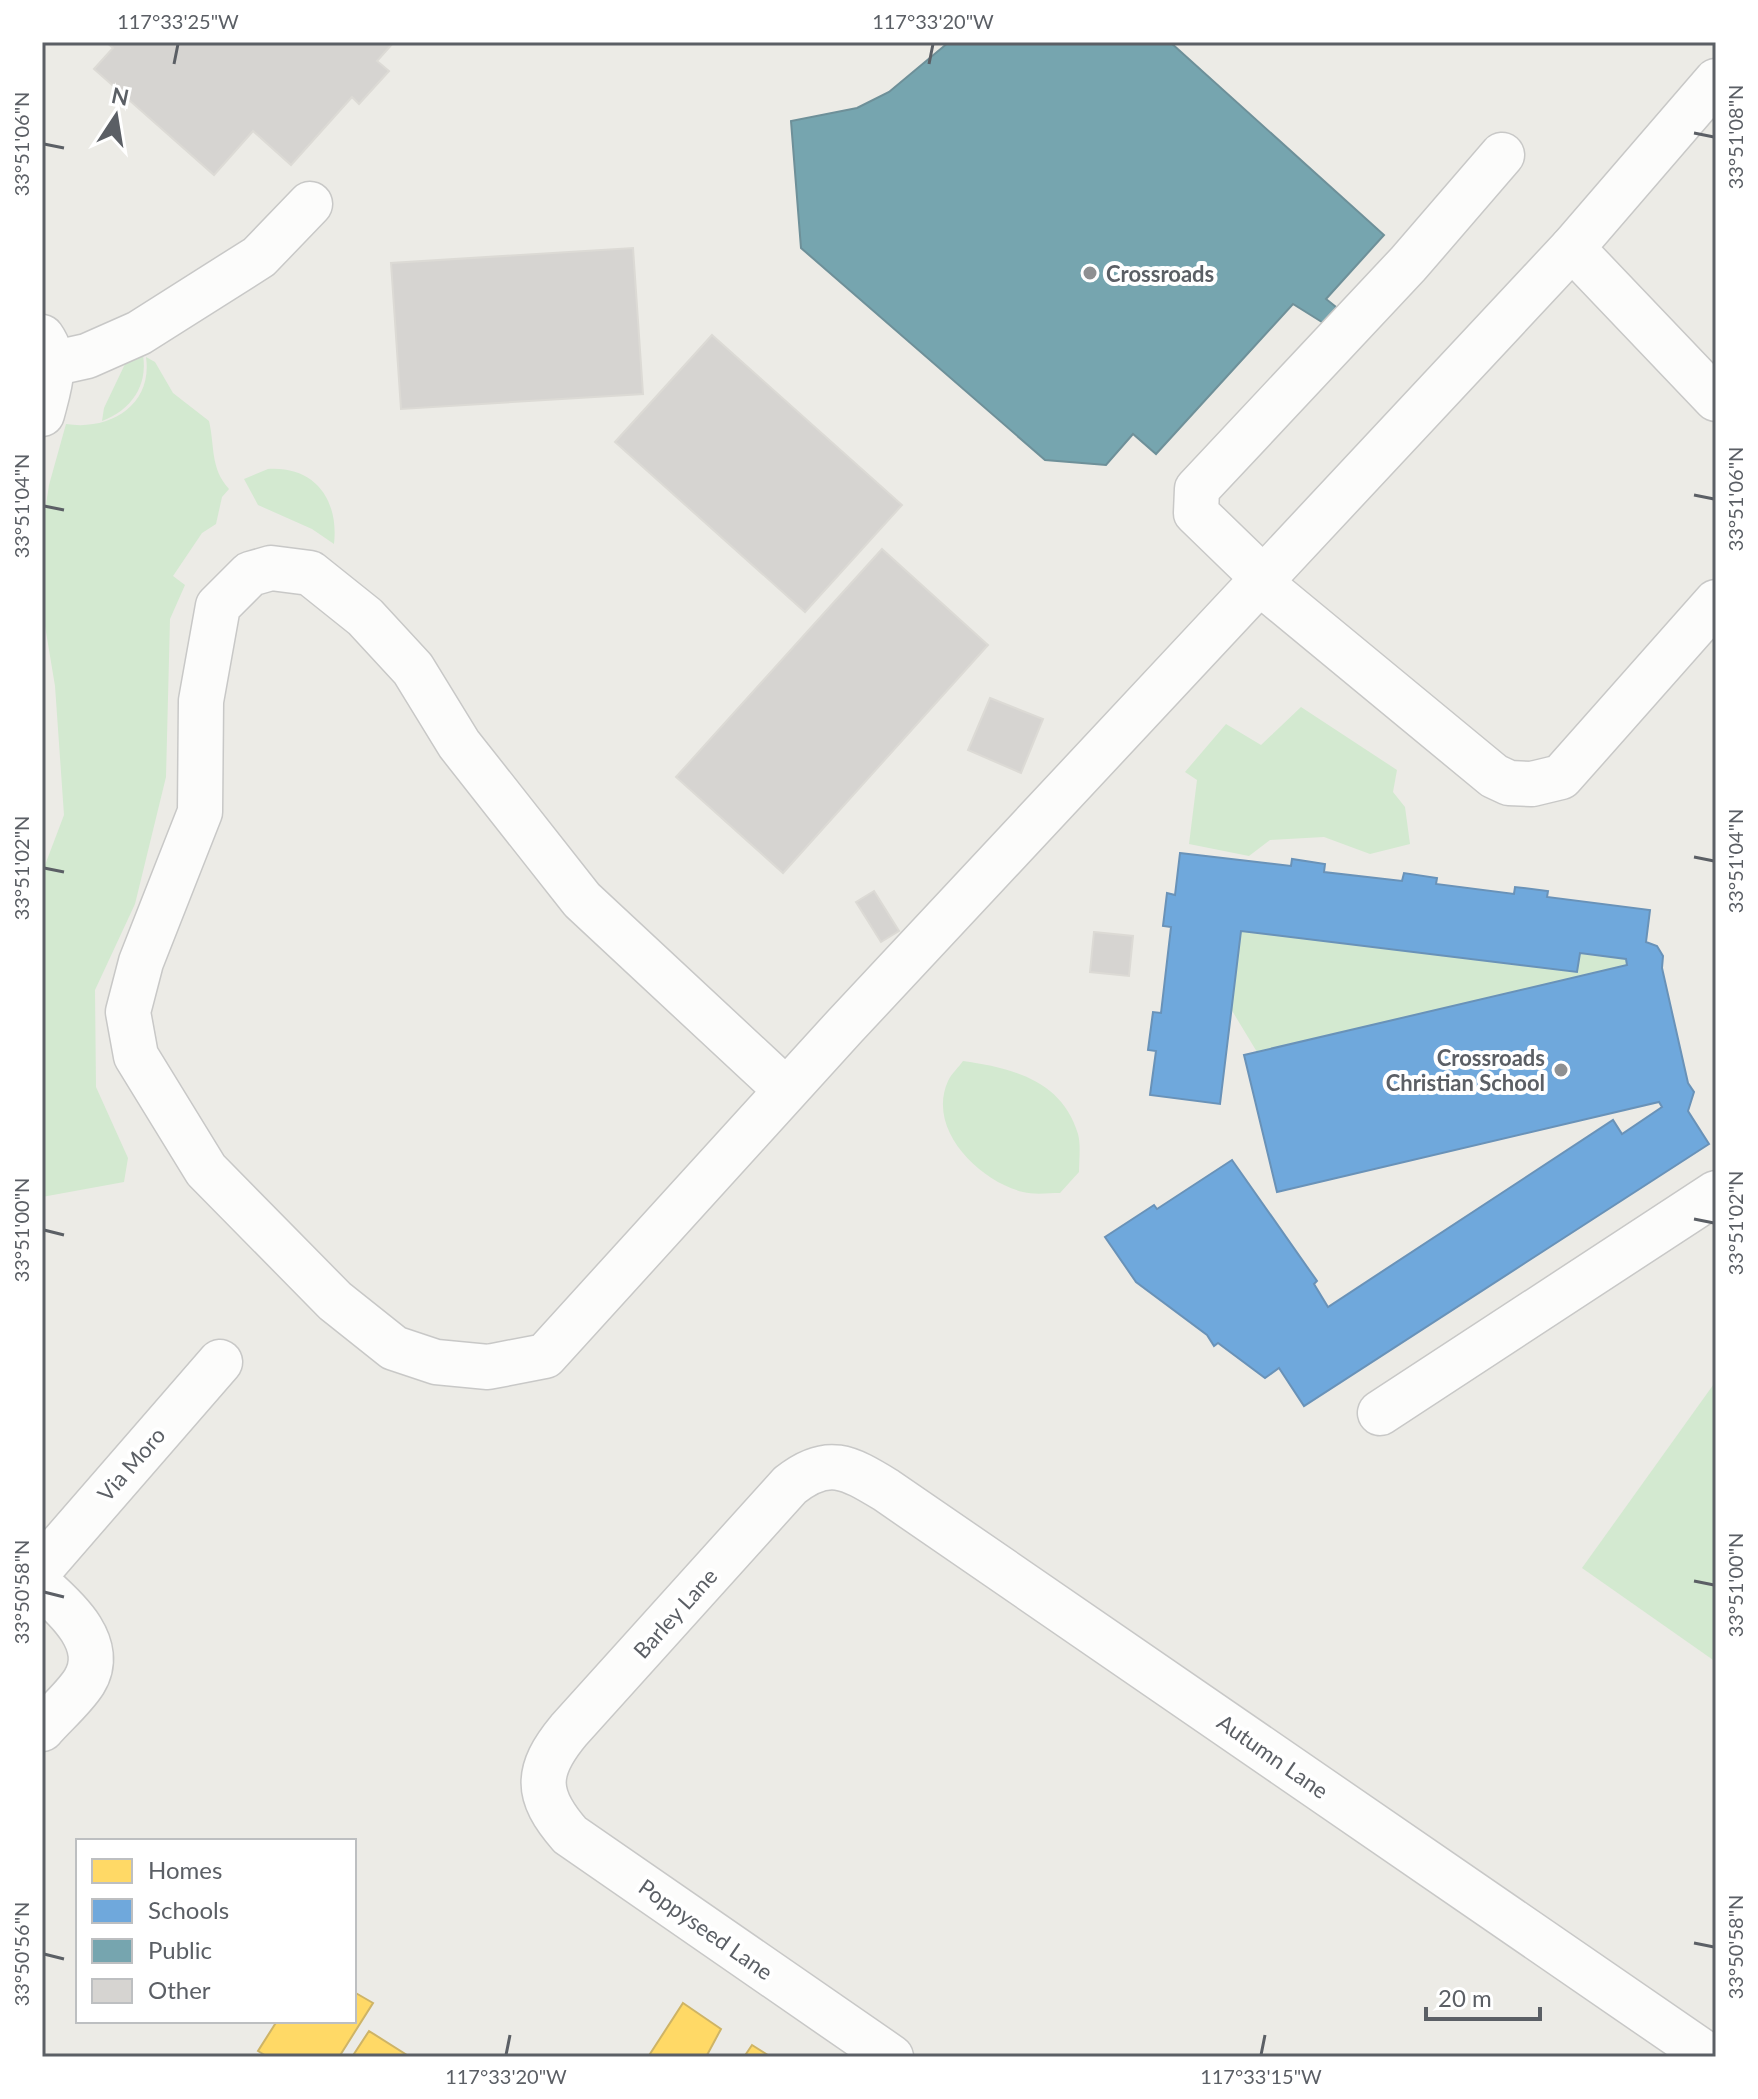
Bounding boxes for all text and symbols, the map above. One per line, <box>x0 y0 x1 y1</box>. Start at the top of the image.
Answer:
text: 117°33'25"W <box>117 9 239 33</box>
text: 117°33'20"W <box>872 9 994 33</box>
north arrow <box>76 76 156 156</box>
text: N <box>109 81 131 111</box>
text: 33°51'08"N <box>1723 85 1747 189</box>
text: 33°51'06"N <box>9 92 33 196</box>
place label: Crossroads <box>1106 260 1214 287</box>
marker: Crossroads <box>1081 264 1099 282</box>
text: 33°51'06"N <box>1723 447 1747 551</box>
text: 33°51'04"N <box>9 454 33 558</box>
text: 33°51'04"N <box>1723 809 1747 913</box>
text: 33°51'02"N <box>9 816 33 920</box>
place label: Crossroads Christian School <box>1386 1044 1545 1096</box>
marker: Crossroads Christian School <box>1552 1061 1570 1079</box>
text: 33°51'02"N <box>1723 1171 1747 1275</box>
text: 33°51'00"N <box>9 1178 33 1282</box>
street label: Via Moro <box>92 1421 170 1507</box>
text: 33°51'00"N <box>1723 1533 1747 1637</box>
text: 33°50'58"N <box>9 1540 33 1644</box>
street label: Barley Lane <box>627 1562 723 1664</box>
street label: Autumn Lane <box>1212 1708 1334 1804</box>
legend <box>76 1839 356 2023</box>
text: Homes <box>148 1855 222 1884</box>
street label: Poppyseed Lane <box>634 1873 778 1985</box>
text: Schools <box>148 1895 229 1924</box>
text: 33°50'58"N <box>1723 1895 1747 1999</box>
text: 33°50'56"N <box>9 1902 33 2006</box>
text: Public <box>148 1935 212 1964</box>
scale bar <box>1426 1971 1540 2021</box>
text: Other <box>148 1975 211 2004</box>
text: 20 m <box>1438 1983 1492 2012</box>
text: 117°33'20"W <box>445 2064 567 2088</box>
text: 117°33'15"W <box>1200 2064 1322 2088</box>

